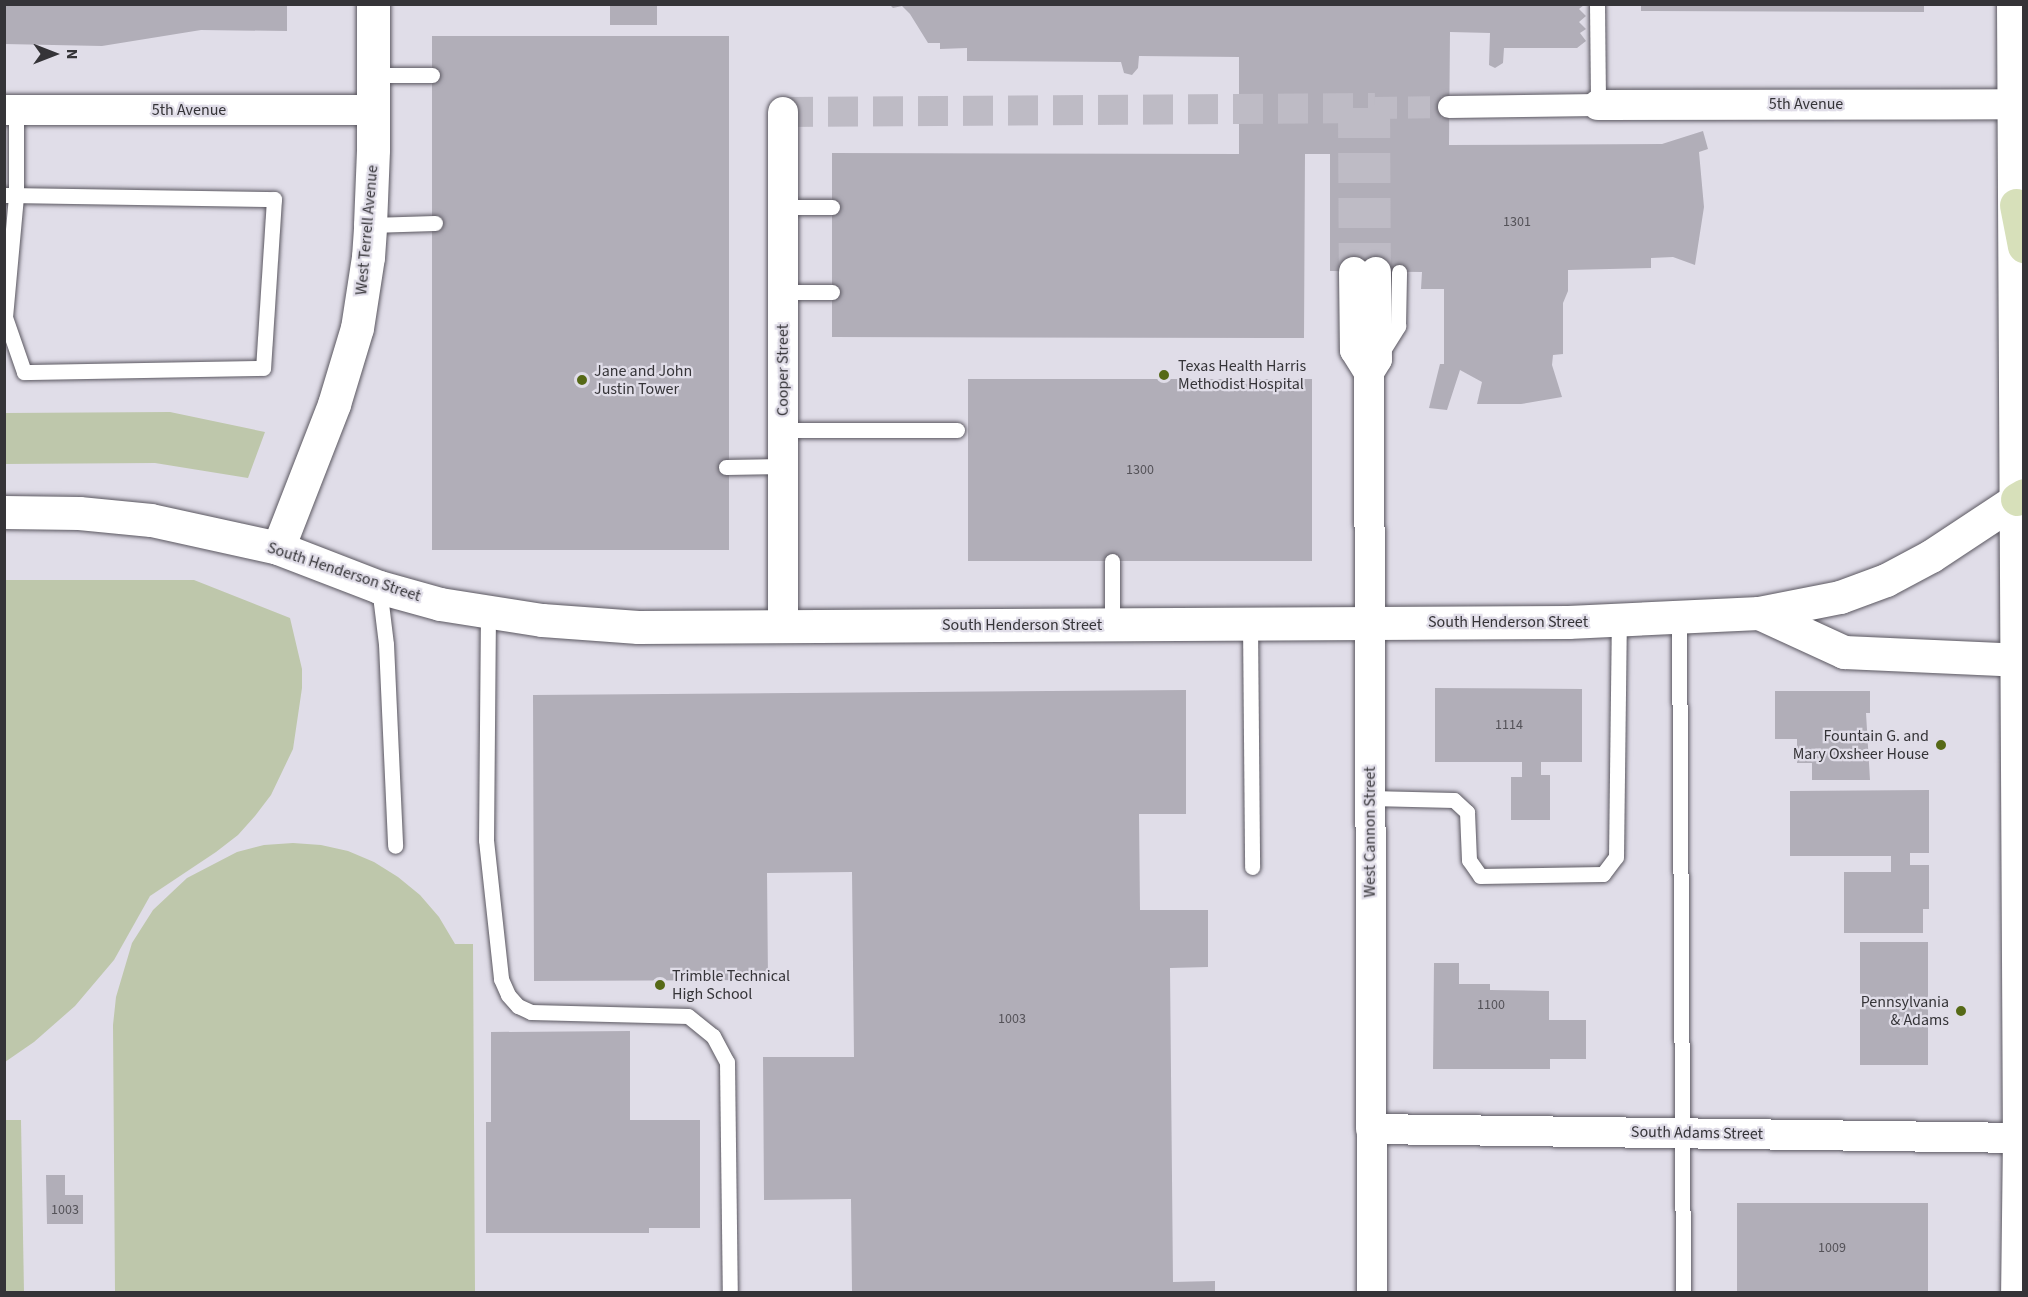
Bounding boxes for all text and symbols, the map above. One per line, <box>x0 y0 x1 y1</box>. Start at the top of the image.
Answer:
north arrow <box>24 24 84 84</box>
text: N <box>61 49 83 59</box>
street label: 5th Avenue <box>1769 94 1843 114</box>
street label: 5th Avenue <box>152 100 226 120</box>
street label: West Terrell Avenue <box>352 164 382 296</box>
house number: 1301 <box>1503 214 1531 230</box>
street label: Cooper Street <box>773 324 793 416</box>
place label: Texas Health Harris Methodist Hospital <box>1178 356 1306 394</box>
place label: Jane and John Justin Tower <box>594 361 692 399</box>
marker: Texas Health Harris Methodist Hospital <box>1155 366 1173 384</box>
marker: Jane and John Justin Tower <box>575 373 589 387</box>
house number: 1300 <box>1126 462 1154 478</box>
street label: South Henderson Street <box>265 538 423 606</box>
street label: South Henderson Street <box>1428 612 1588 632</box>
street label: South Henderson Street <box>942 615 1102 635</box>
house number: 1114 <box>1495 717 1523 733</box>
place label: Fountain G. and Mary Oxsheer House <box>1793 726 1929 764</box>
marker: Fountain G. and Mary Oxsheer House <box>1934 738 1948 752</box>
street label: West Cannon Street <box>1360 767 1380 897</box>
place label: Trimble Technical High School <box>672 966 790 1004</box>
marker: Trimble Technical High School <box>653 978 667 992</box>
place label: Pennsylvania & Adams <box>1861 992 1949 1030</box>
house number: 1100 <box>1477 997 1505 1013</box>
marker: Pennsylvania & Adams <box>1954 1004 1968 1018</box>
house number: 1003 <box>998 1011 1026 1027</box>
street label: South Adams Street <box>1631 1122 1763 1144</box>
house number: 1003 <box>51 1202 79 1218</box>
house number: 1009 <box>1818 1240 1846 1256</box>

